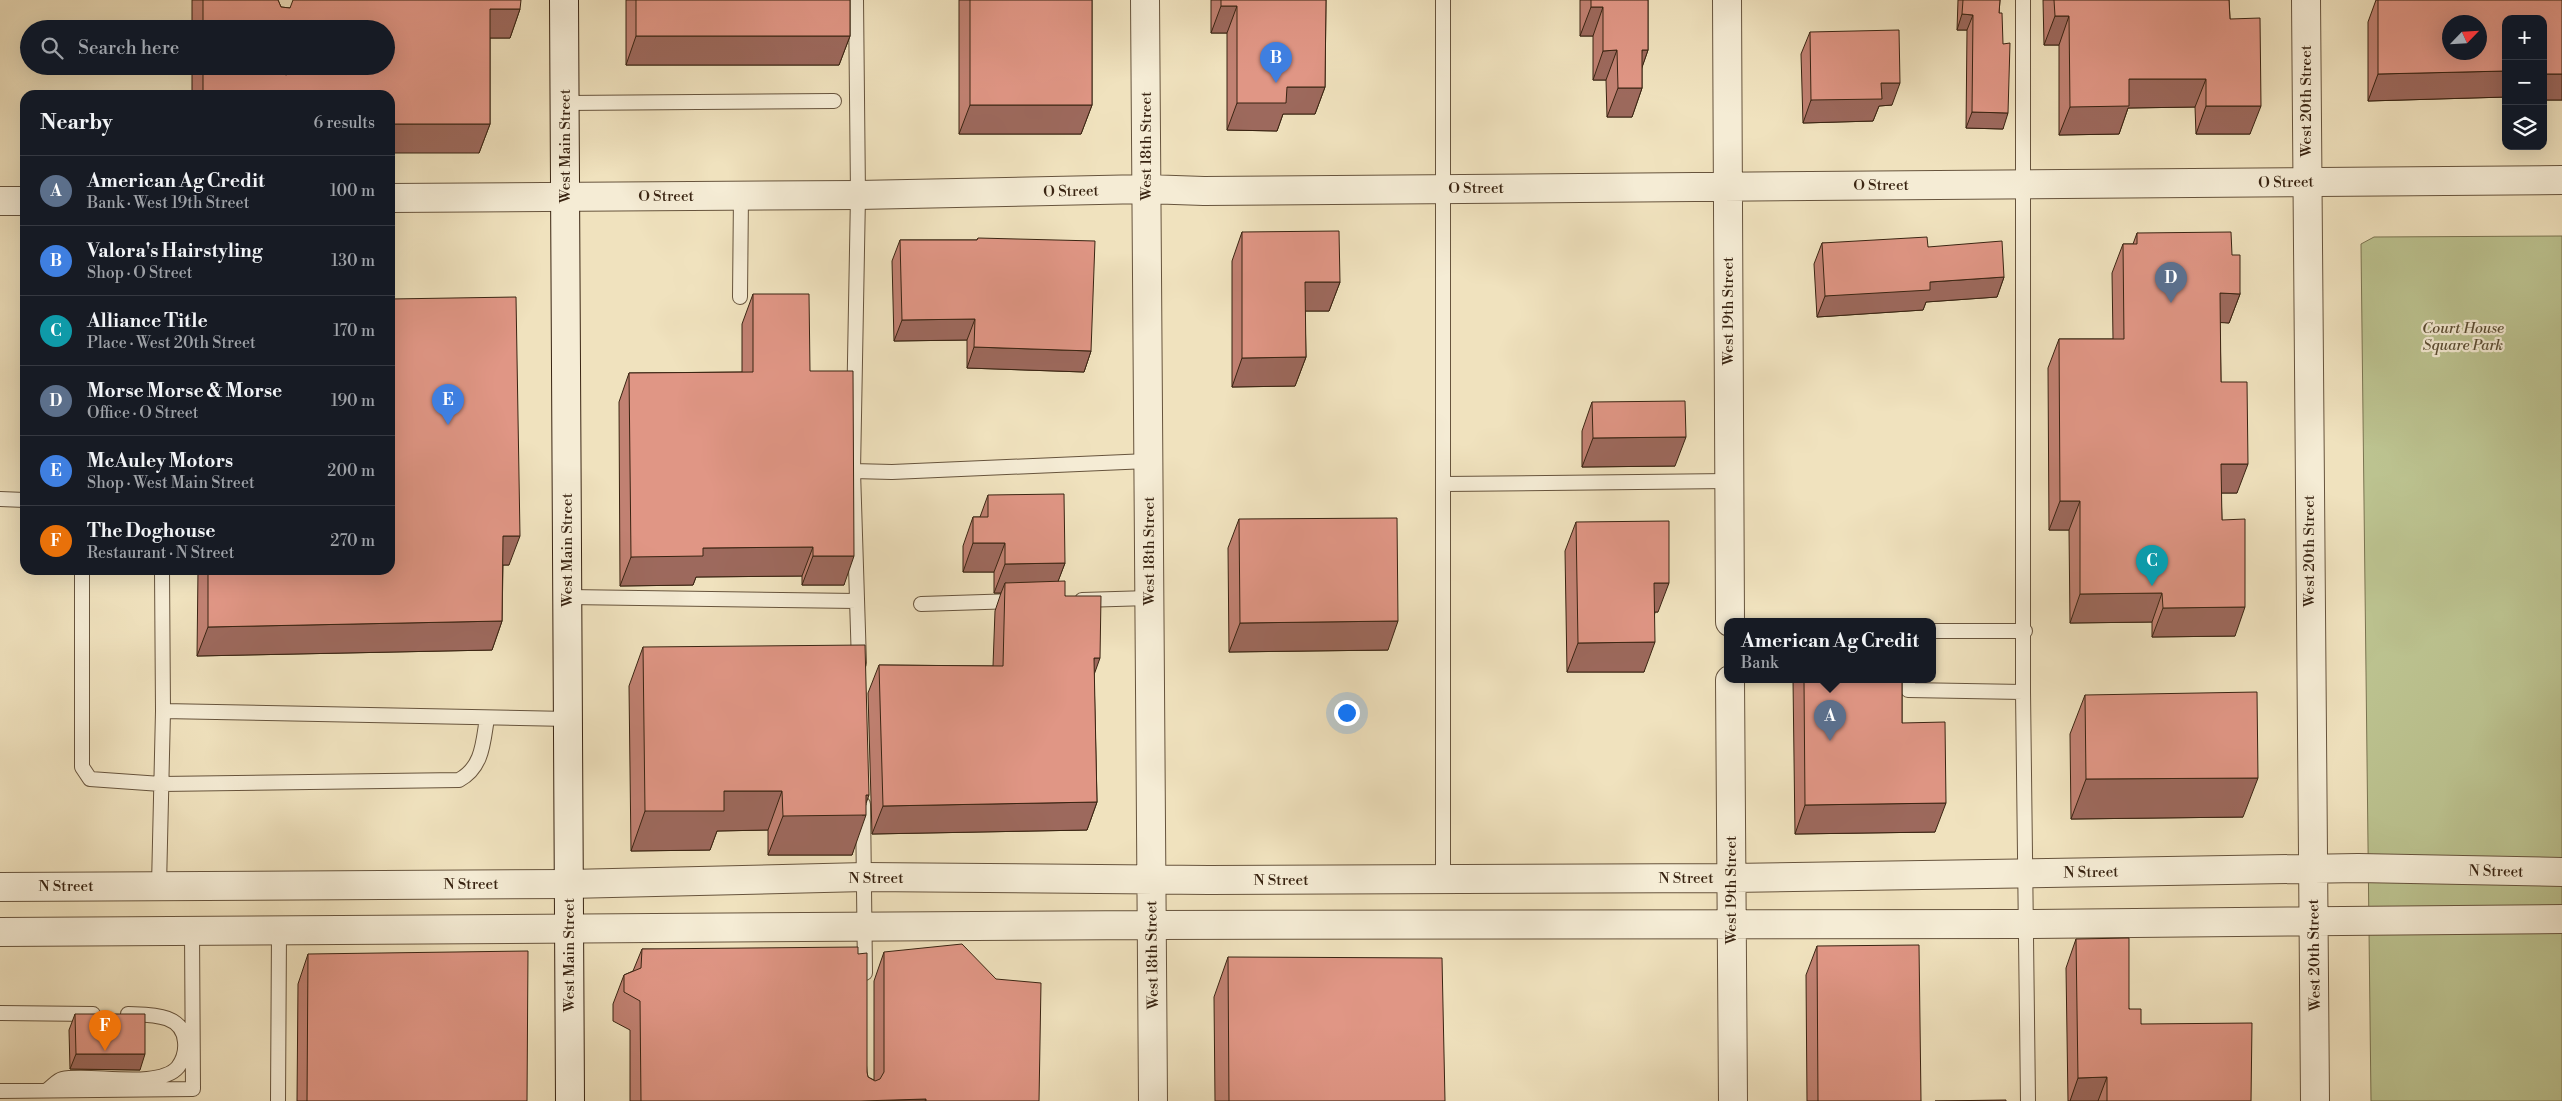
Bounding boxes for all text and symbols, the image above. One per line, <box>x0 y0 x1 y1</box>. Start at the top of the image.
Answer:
north arrow <box>2442 15 2487 60</box>
map controls <box>2502 15 2547 150</box>
button: + <box>2502 15 2547 60</box>
search box <box>20 20 395 75</box>
icon: search <box>38 34 66 62</box>
text: Search here <box>78 36 179 60</box>
pin: B <box>1260 42 1292 83</box>
street label: West 20th Street <box>2297 44 2316 158</box>
button: − <box>2502 60 2547 105</box>
street label: West Main Street <box>556 88 575 204</box>
street label: West 18th Street <box>1137 91 1156 201</box>
button: layers <box>2502 105 2547 150</box>
text: Nearby <box>40 110 113 136</box>
text: 6 results <box>314 113 375 133</box>
text: American Ag Credit <box>87 169 265 193</box>
street label: O Street <box>2258 173 2315 192</box>
street label: O Street <box>1853 176 1909 195</box>
street label: O Street <box>1448 179 1504 198</box>
text: A <box>50 181 62 201</box>
text: 100 m <box>330 181 375 201</box>
street label: O Street <box>1043 182 1100 201</box>
street label: O Street <box>638 187 694 206</box>
text: Bank · West 19th Street <box>87 193 249 213</box>
text: Valora's Hairstyling <box>87 239 263 263</box>
text: B <box>50 251 62 271</box>
text: 130 m <box>331 251 375 271</box>
street label: West 19th Street <box>1719 256 1738 366</box>
pin: D <box>2155 262 2187 303</box>
text: Shop · O Street <box>87 263 192 283</box>
text: Alliance Title <box>87 309 208 333</box>
park label: Court House Square Park <box>2422 319 2504 355</box>
text: C <box>50 321 62 341</box>
text: 170 m <box>333 321 375 341</box>
text: Place · West 20th Street <box>87 333 256 353</box>
text: Morse Morse & Morse <box>87 379 282 403</box>
pin: E <box>432 384 464 425</box>
text: D <box>50 391 62 411</box>
text: 190 m <box>331 391 375 411</box>
text: Office · O Street <box>87 403 199 423</box>
text: McAuley Motors <box>87 449 233 473</box>
text: E <box>50 461 62 481</box>
text: 200 m <box>327 461 375 481</box>
text: Shop · West Main Street <box>87 473 255 493</box>
street label: West Main Street <box>558 492 577 608</box>
street label: West 20th Street <box>2300 494 2319 608</box>
street label: West 18th Street <box>1140 496 1159 606</box>
text: The Doghouse <box>87 519 216 543</box>
text: F <box>50 531 62 551</box>
text: 270 m <box>330 531 375 551</box>
text: Restaurant · N Street <box>87 543 234 563</box>
pin: C <box>2136 545 2168 586</box>
popup <box>1724 618 1936 683</box>
text: American Ag Credit <box>1741 629 1919 653</box>
text: Bank <box>1741 653 1778 673</box>
your location <box>1334 700 1360 726</box>
pin: A <box>1814 700 1846 741</box>
street label: West 19th Street <box>1722 835 1741 945</box>
street label: N Street <box>2468 862 2524 881</box>
street label: N Street <box>2063 863 2119 882</box>
street label: N Street <box>849 869 904 888</box>
street label: N Street <box>1659 869 1714 888</box>
street label: N Street <box>1254 871 1309 890</box>
street label: N Street <box>444 875 499 894</box>
street label: N Street <box>39 877 94 896</box>
street label: West Main Street <box>560 897 579 1013</box>
street label: West 20th Street <box>2304 898 2325 1012</box>
street label: West 18th Street <box>1142 900 1163 1011</box>
pin: F <box>89 1010 121 1051</box>

